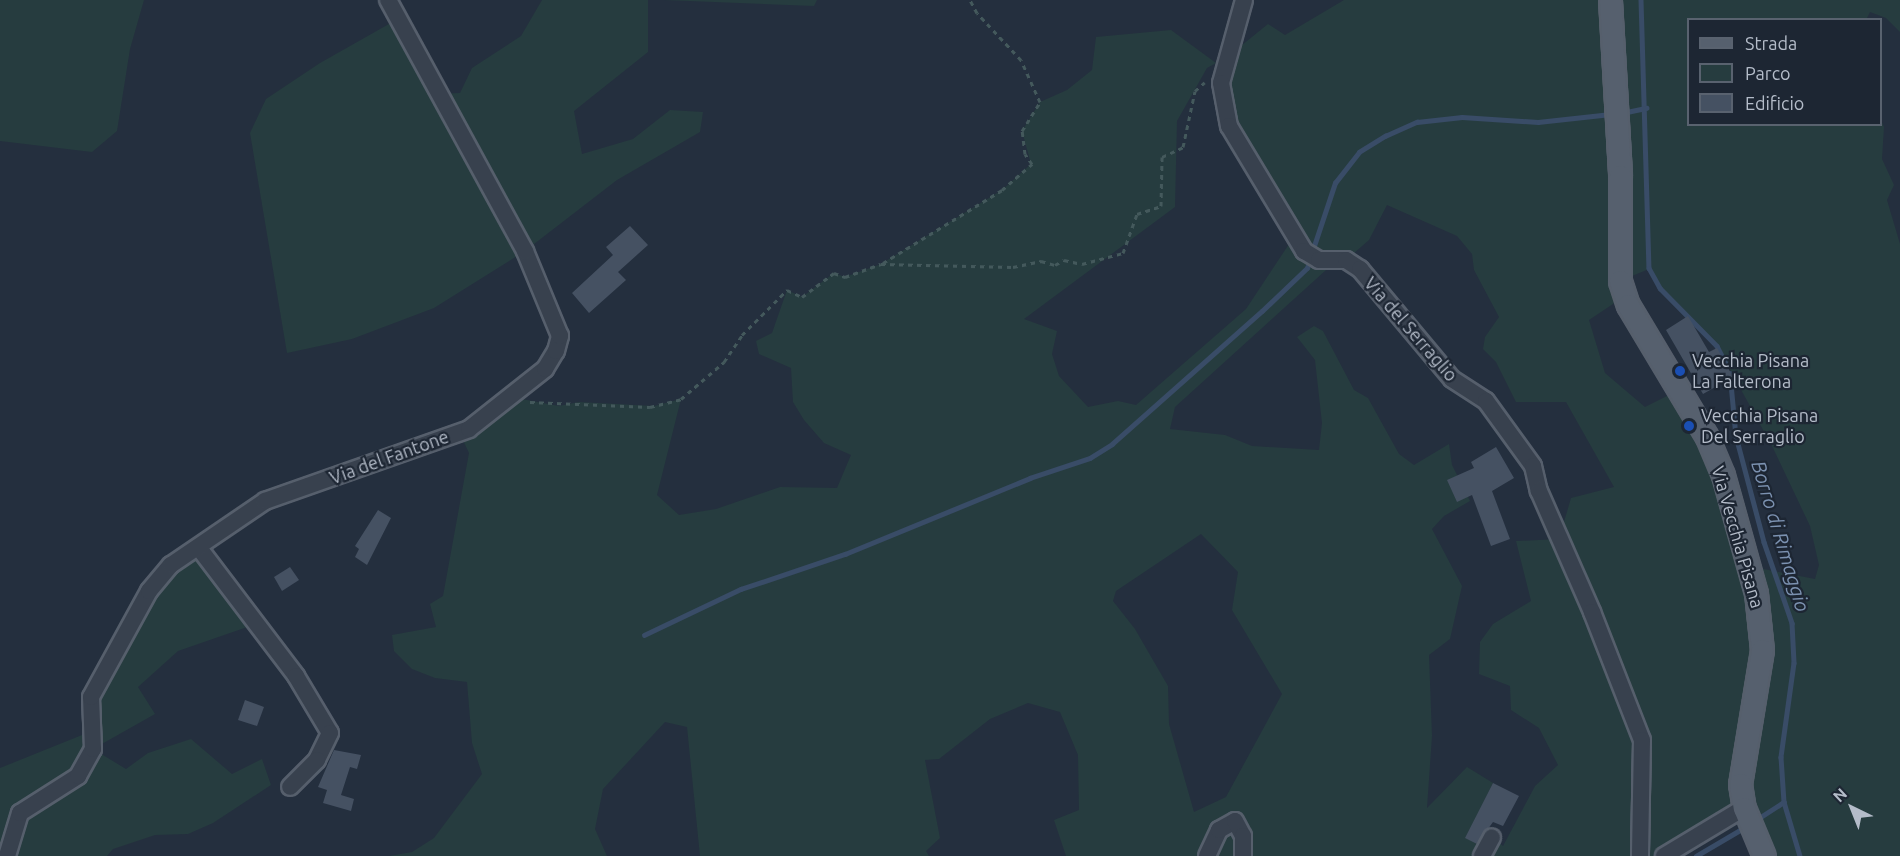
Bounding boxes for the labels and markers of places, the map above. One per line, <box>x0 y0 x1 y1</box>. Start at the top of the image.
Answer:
place label: Vecchia Pisana La Falterona <box>1692 350 1809 392</box>
marker: Vecchia Pisana La Falterona <box>1673 364 1687 378</box>
place label: Vecchia Pisana Del Serraglio <box>1701 405 1818 448</box>
marker: Vecchia Pisana Del Serraglio <box>1682 419 1696 433</box>

